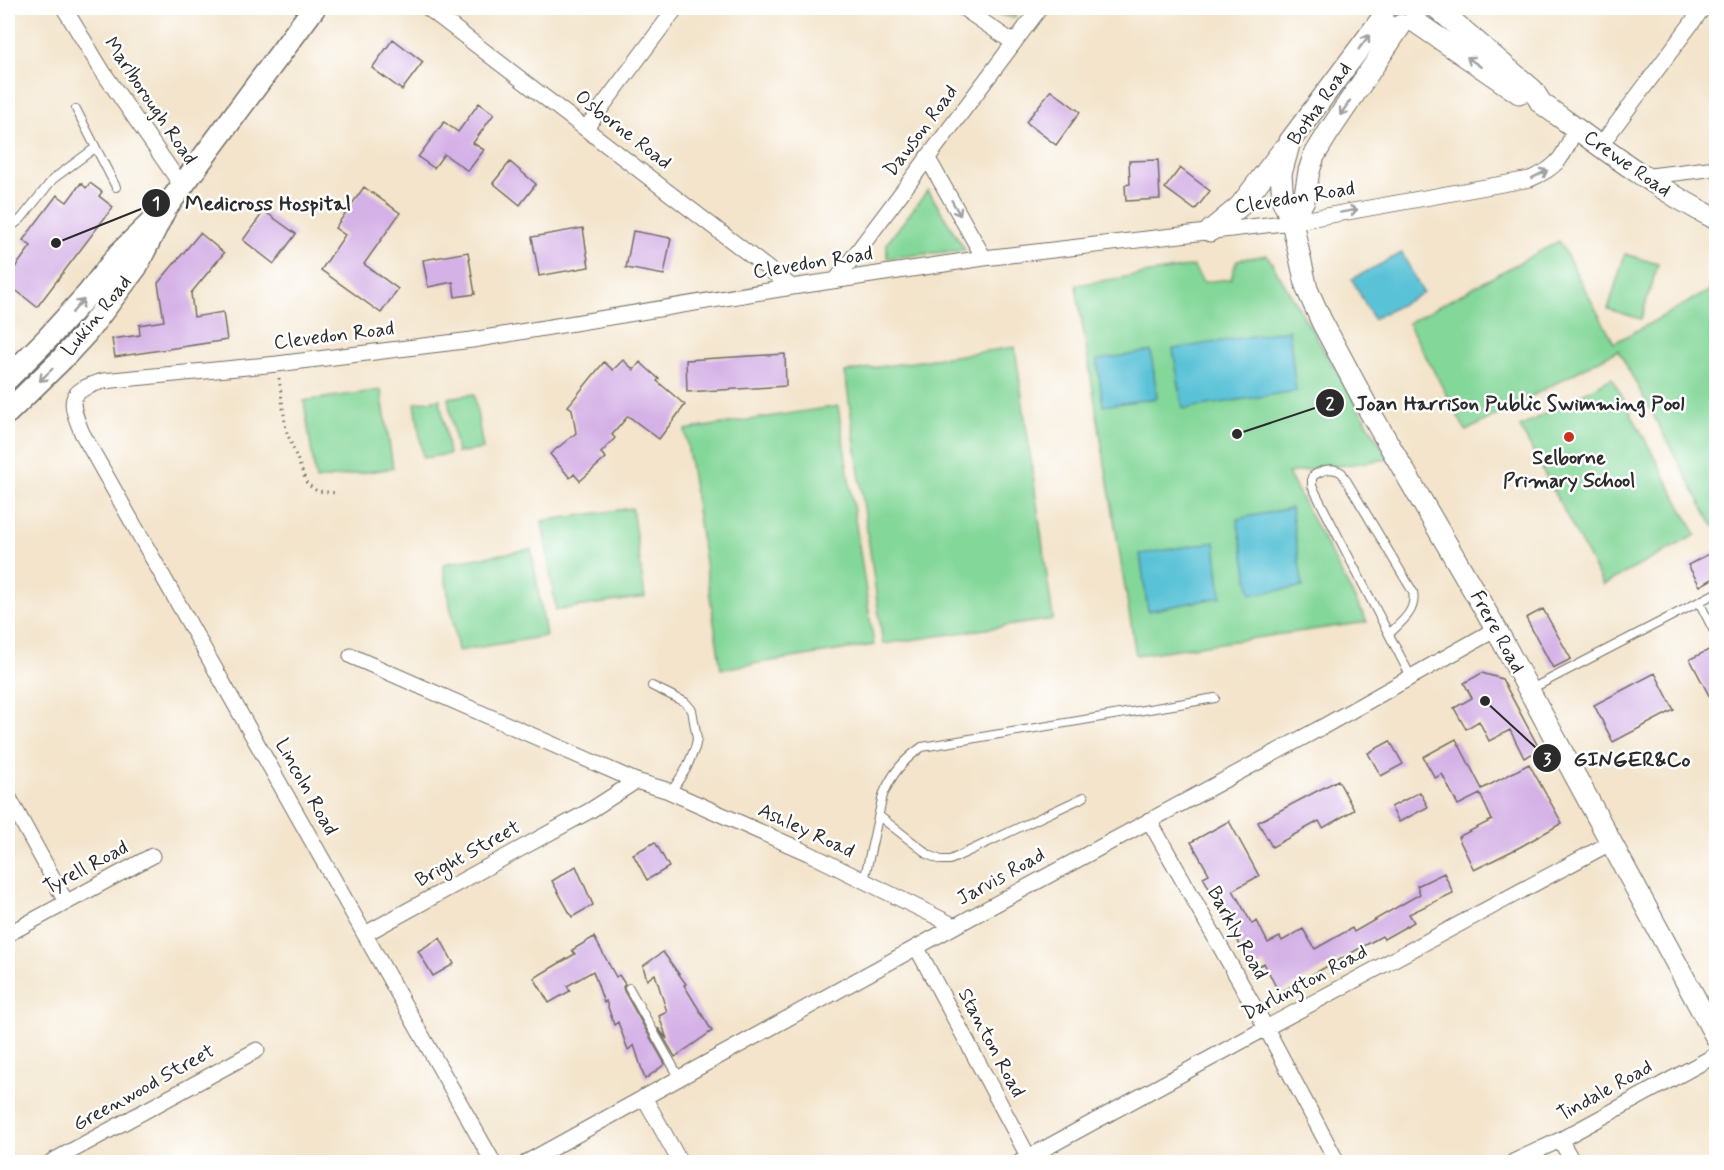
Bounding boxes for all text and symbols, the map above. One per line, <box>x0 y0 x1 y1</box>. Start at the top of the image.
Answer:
street label: Marlborough Road <box>97 32 203 170</box>
one-way arrow <box>1358 35 1370 51</box>
one-way arrow <box>1466 56 1482 68</box>
street label: Botha Road <box>1282 57 1358 151</box>
street label: Dawson Road <box>878 79 964 183</box>
street label: Osborne Road <box>569 84 677 176</box>
one-way arrow <box>1339 99 1351 116</box>
street label: Crewe Road <box>1578 124 1676 204</box>
one-way arrow <box>1531 167 1549 179</box>
street label: Clevedon Road <box>1233 175 1357 221</box>
callout: Medicross Hospital <box>141 183 364 222</box>
text: Medicross Hospital <box>185 190 351 218</box>
text: 1 <box>152 192 160 216</box>
one-way arrow <box>950 199 962 216</box>
one-way arrow <box>1339 206 1359 217</box>
street label: Clevedon Road <box>751 240 875 286</box>
street label: Lukin Road <box>56 270 138 362</box>
one-way arrow <box>71 299 85 314</box>
street label: Clevedon Road <box>272 315 396 357</box>
one-way arrow <box>39 367 54 381</box>
callout: Joan Harrison Public Swimming Pool <box>1315 383 1695 422</box>
text: Joan Harrison Public Swimming Pool <box>1355 390 1685 418</box>
text: 2 <box>1326 392 1335 416</box>
marker: Selborne Primary School <box>1562 430 1576 444</box>
place label: Selborne Primary School <box>1503 445 1635 495</box>
street label: Frere Road <box>1463 586 1531 678</box>
street label: Lincoln Road <box>268 734 344 840</box>
callout: GINGER&Co <box>1532 739 1703 778</box>
text: GINGER&Co <box>1574 746 1691 774</box>
text: 3 <box>1543 748 1552 772</box>
street label: Ashley Road <box>753 797 859 865</box>
street label: Bright Street <box>411 814 526 895</box>
street label: Tyrell Road <box>39 834 133 902</box>
street label: Jarvis Road <box>952 842 1050 912</box>
street label: Barkly Road <box>1200 881 1274 985</box>
street label: Darlington Road <box>1238 939 1373 1029</box>
street label: Stanton Road <box>951 984 1031 1102</box>
street label: Greenwood Street <box>68 1038 220 1138</box>
street label: Tindale Road <box>1553 1054 1657 1128</box>

